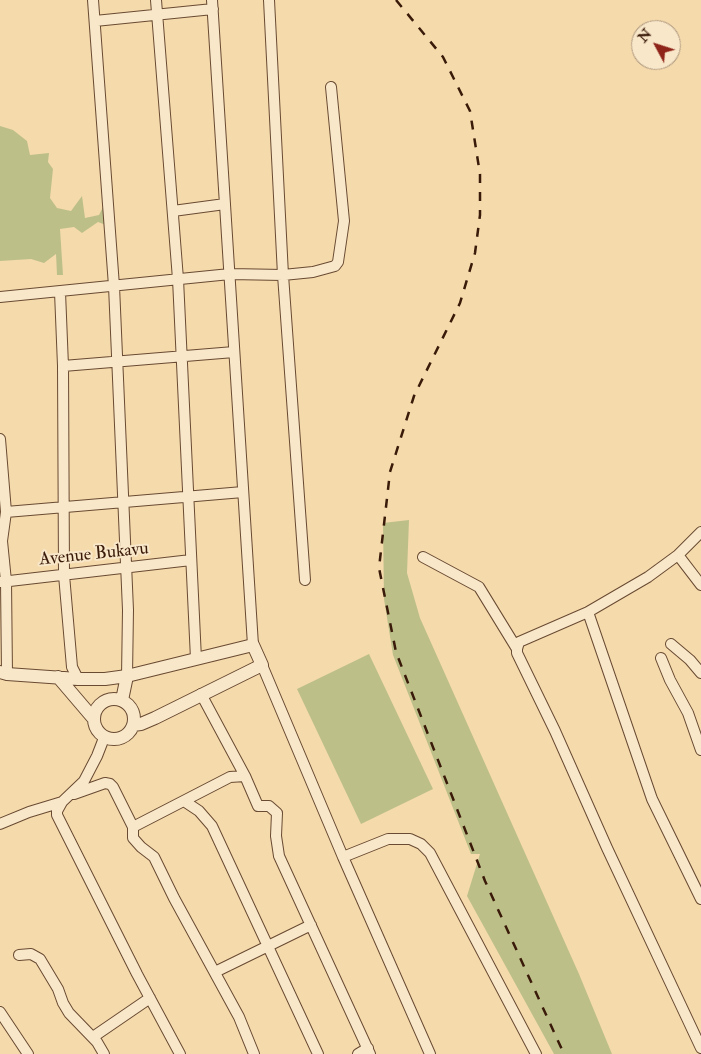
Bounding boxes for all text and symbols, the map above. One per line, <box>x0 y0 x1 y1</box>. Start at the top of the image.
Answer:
north arrow <box>631 20 681 70</box>
text: N <box>634 25 655 46</box>
street label: Avenue Bukavu <box>38 539 150 571</box>

